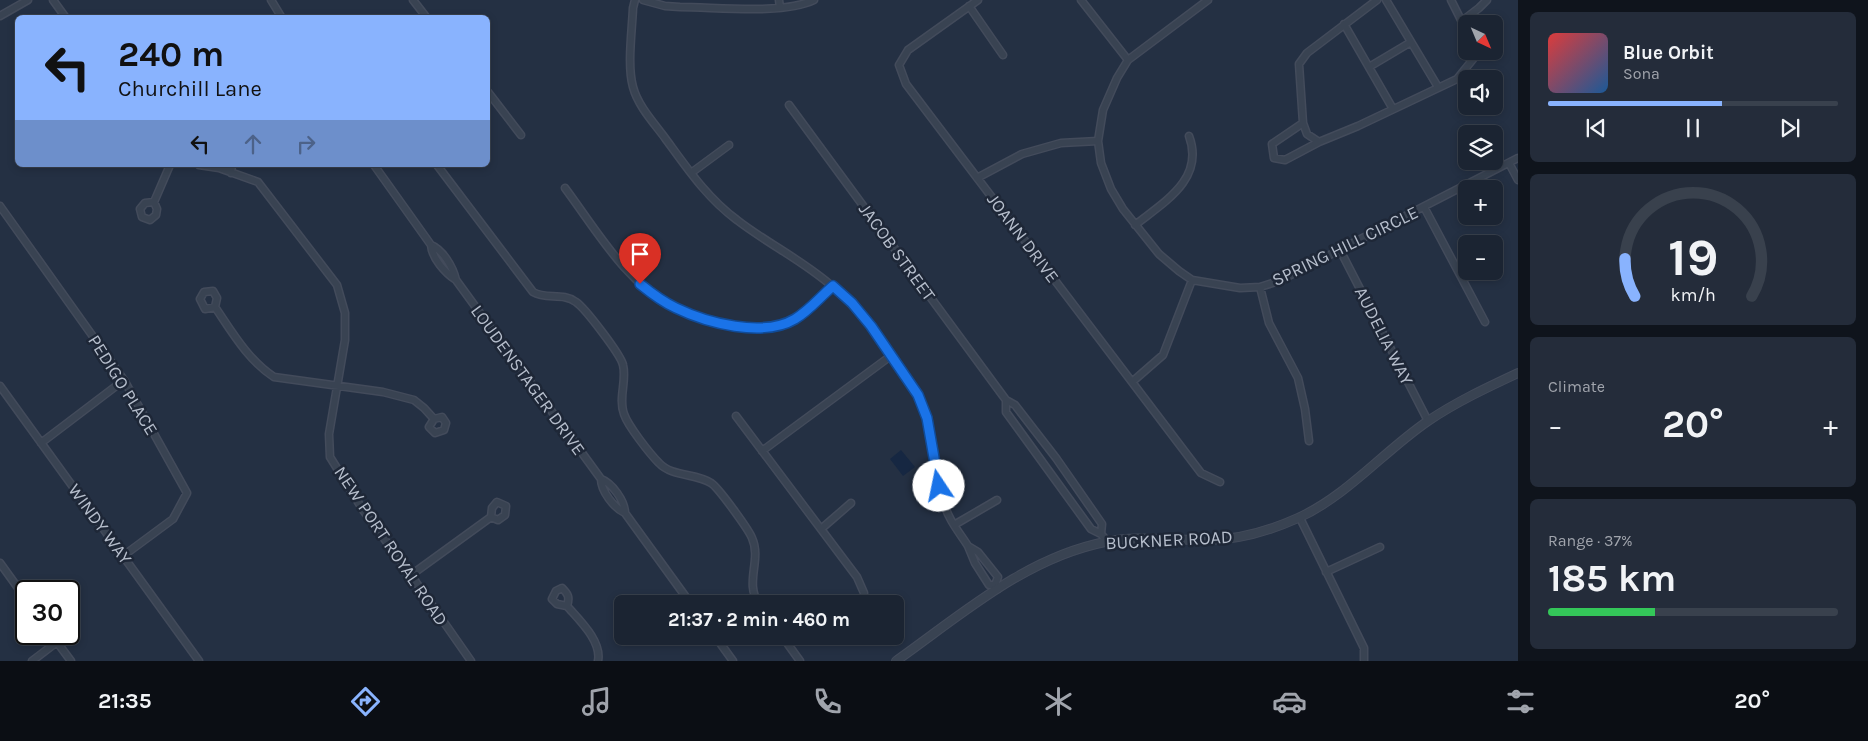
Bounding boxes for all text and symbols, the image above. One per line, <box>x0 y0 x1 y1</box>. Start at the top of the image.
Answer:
north arrow <box>1458 15 1502 60</box>
map controls <box>1458 15 1503 280</box>
text: 240 m <box>118 34 224 75</box>
icon: left <box>35 35 100 100</box>
text: Blue Orbit <box>1623 42 1714 64</box>
text: Sona <box>1623 64 1660 83</box>
button: sound <box>1458 70 1503 115</box>
text: Churchill Lane <box>118 76 262 102</box>
icon: previous <box>1582 114 1610 142</box>
icon: pause <box>1679 114 1707 142</box>
icon: next <box>1776 114 1804 142</box>
button: layers <box>1458 125 1503 170</box>
icon: left <box>186 130 214 158</box>
icon: ahead <box>239 130 267 158</box>
icon: right <box>292 130 320 158</box>
button: + <box>1458 180 1503 225</box>
street label: JOANN DRIVE <box>982 189 1064 287</box>
street label: JACOB STREET <box>854 199 940 305</box>
street label: SPRING HILL CIRCLE <box>1268 201 1422 291</box>
text: 19 <box>1668 227 1718 288</box>
pin <box>619 233 661 284</box>
button: − <box>1458 235 1503 280</box>
icon: arrive <box>626 240 654 268</box>
street label: AUDELIA WAY <box>1350 283 1418 389</box>
text: km/h <box>1670 285 1716 306</box>
street label: LOUDENSTAGER DRIVE <box>466 300 590 460</box>
street label: PEDIGO PLACE <box>83 331 163 439</box>
text: Climate <box>1548 377 1605 396</box>
text: 20° <box>1662 402 1724 447</box>
text: − <box>1548 409 1563 442</box>
text: + <box>1823 409 1838 442</box>
position arrow <box>912 459 964 511</box>
street label: NEW PORT ROYAL ROAD <box>329 462 453 630</box>
street label: WINDY WAY <box>63 479 137 569</box>
street label: BUCKNER ROAD <box>1105 526 1233 554</box>
text: Range · 37% <box>1548 531 1633 550</box>
text: 185 km <box>1548 556 1676 601</box>
speed limit sign: 30 <box>15 580 80 645</box>
text: 21:37 · 2 min · 460 m <box>668 609 850 631</box>
icon: directions <box>348 684 383 719</box>
icon: music <box>579 684 614 719</box>
icon: phone <box>810 684 845 719</box>
icon: climate <box>1041 684 1076 719</box>
icon: car <box>1272 684 1307 719</box>
icon: filters <box>1503 684 1538 719</box>
text: 21:35 <box>98 688 152 714</box>
text: 20° <box>1734 688 1770 714</box>

